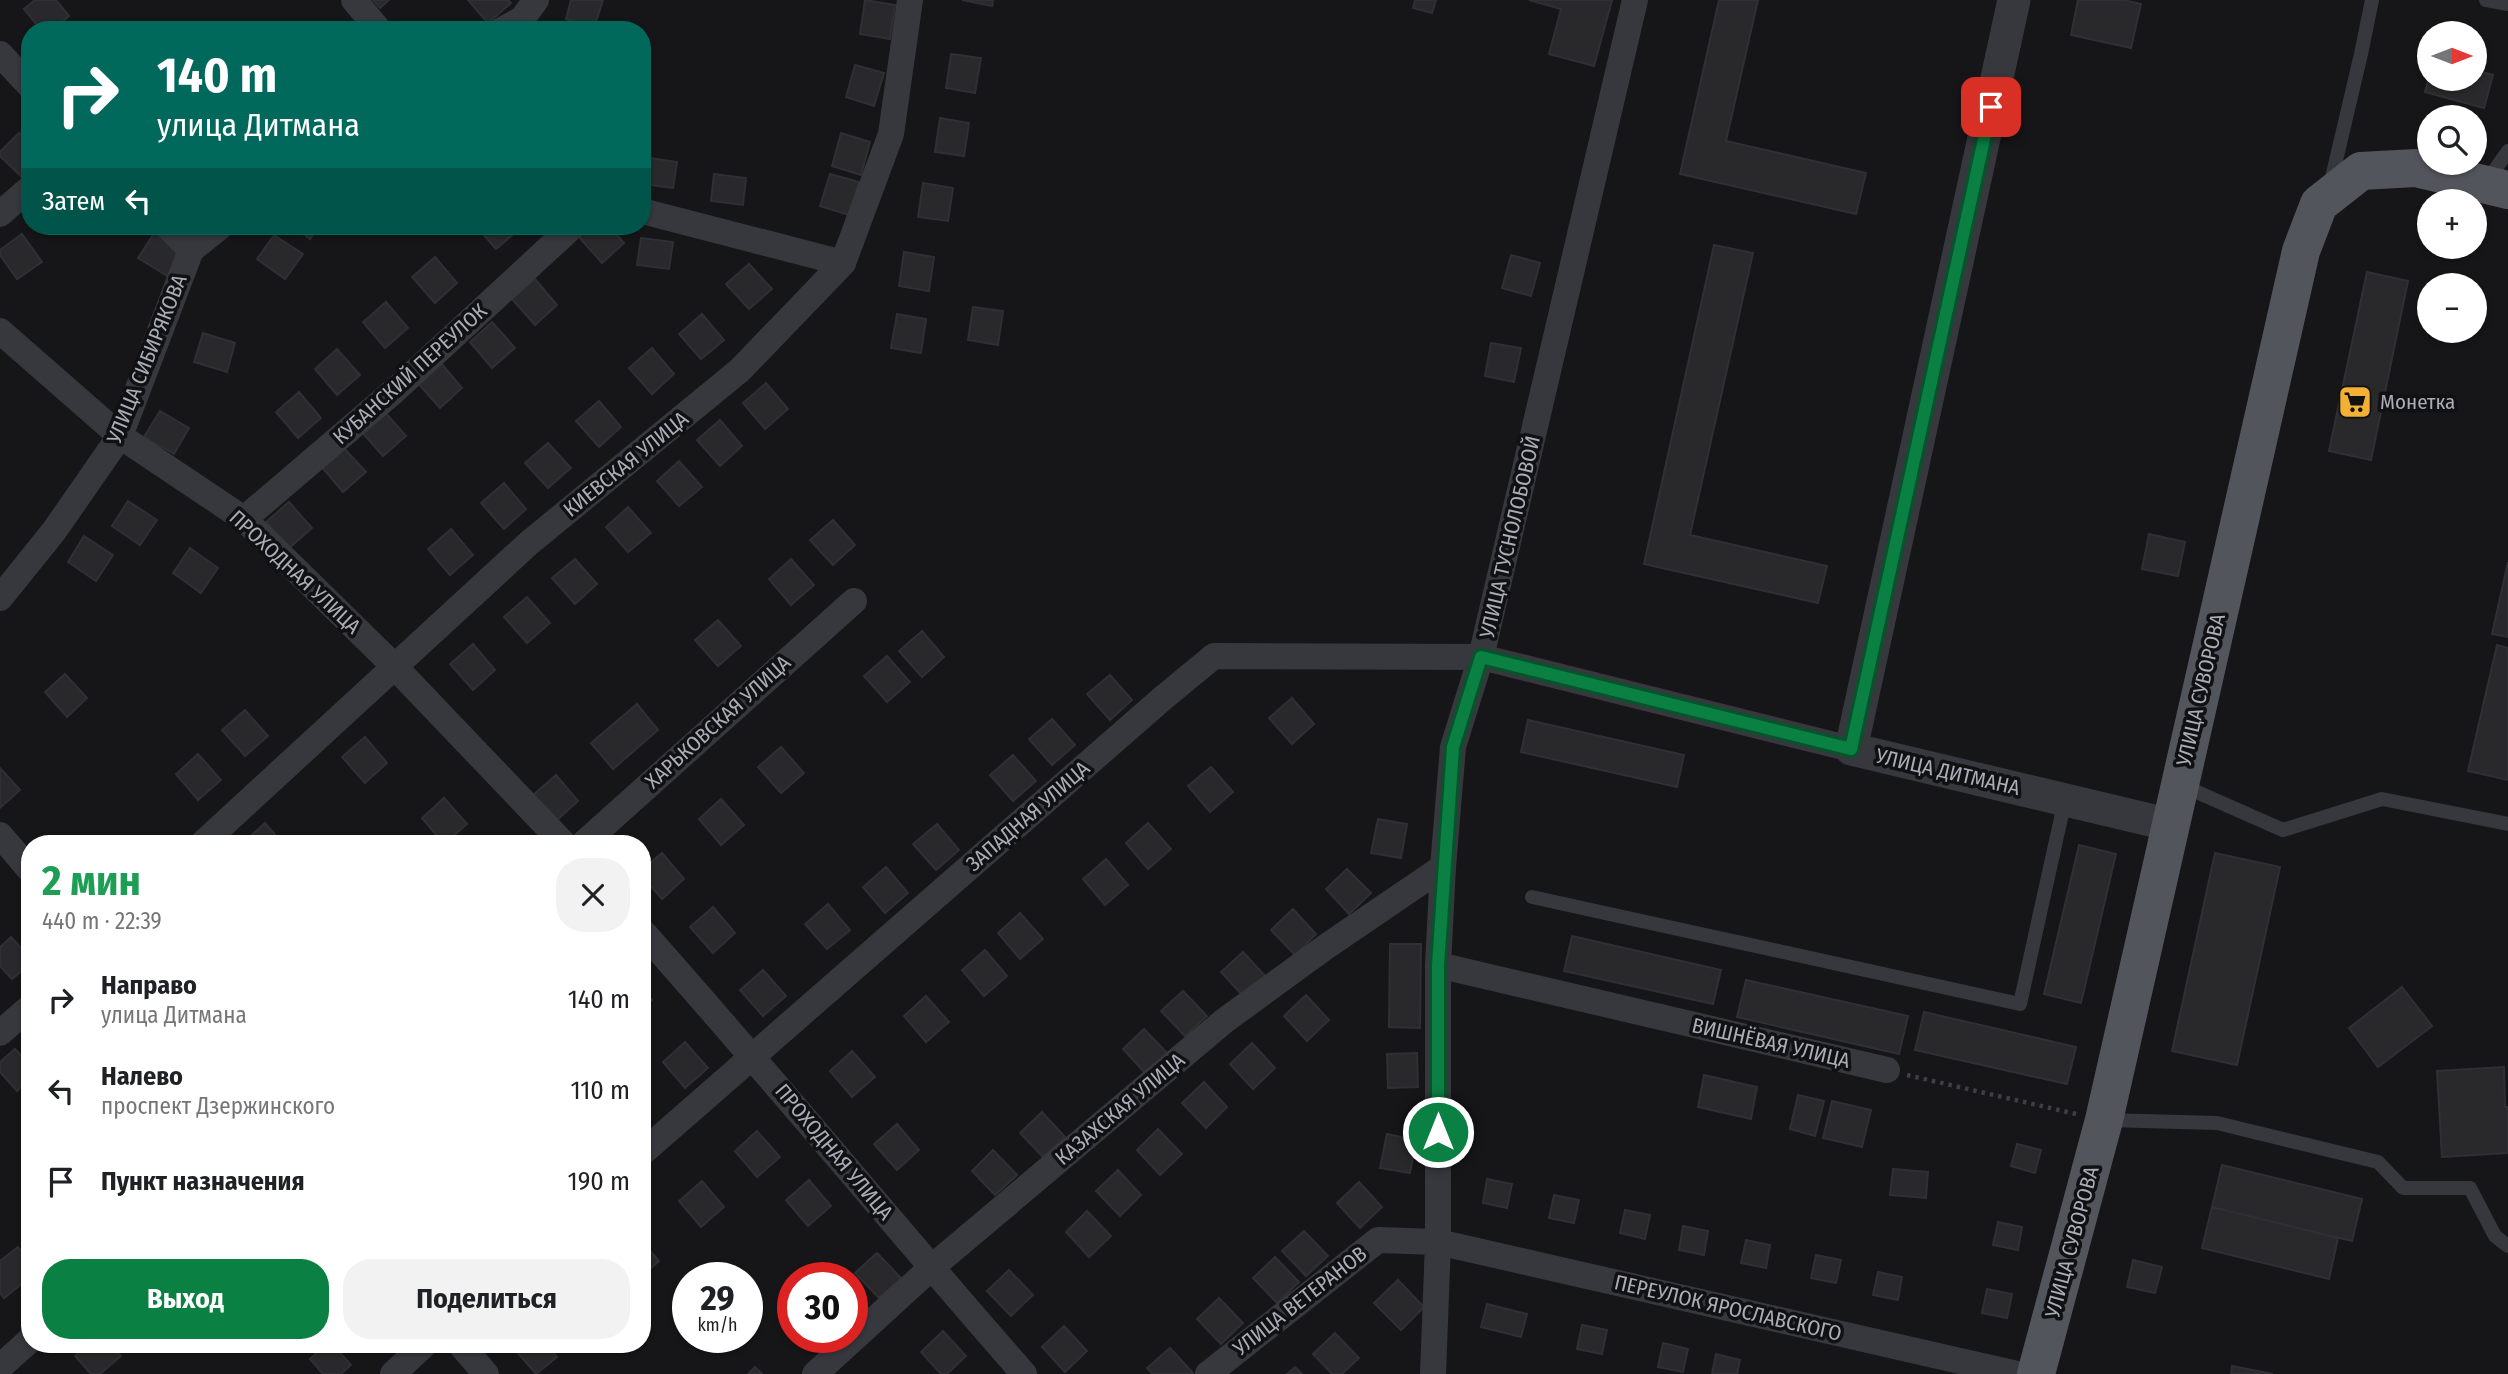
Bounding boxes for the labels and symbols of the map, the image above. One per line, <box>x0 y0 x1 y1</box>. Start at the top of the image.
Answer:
north arrow <box>2417 21 2487 91</box>
pin <box>1961 77 2021 137</box>
street label: УЛИЦА СИБИРЯКОВА <box>101 271 193 448</box>
street label: КУБАНСКИЙ ПЕРЕУЛОК <box>328 298 493 450</box>
supermarket icon: Монетка <box>2336 383 2374 421</box>
place label: Монетка <box>2380 389 2455 415</box>
street label: КИЕВСКАЯ УЛИЦА <box>558 406 694 522</box>
street label: УЛИЦА ТУСНОЛОБОВОЙ <box>1474 433 1546 642</box>
street label: ПРОХОДНАЯ УЛИЦА <box>224 505 366 639</box>
street label: УЛИЦА СУВОРОВА <box>2171 611 2231 770</box>
street label: ХАРЬКОВСКАЯ УЛИЦА <box>640 650 796 794</box>
street label: УЛИЦА ДИТМАНА <box>1872 743 2023 801</box>
street label: ЗАПАДНАЯ УЛИЦА <box>961 755 1095 877</box>
street label: ВИШНЁВАЯ УЛИЦА <box>1689 1012 1853 1074</box>
street label: КАЗАХСКАЯ УЛИЦА <box>1050 1047 1190 1171</box>
street label: ПРОХОДНАЯ УЛИЦА <box>769 1079 899 1225</box>
position arrow <box>1401 1095 1475 1169</box>
street label: УЛИЦА СУВОРОВА <box>2039 1164 2105 1321</box>
street label: УЛИЦА ВЕТЕРАНОВ <box>1227 1241 1372 1362</box>
speed limit sign: 30 <box>777 1262 868 1353</box>
street label: ПЕРЕУЛОК ЯРОСЛАВСКОГО <box>1612 1269 1844 1347</box>

